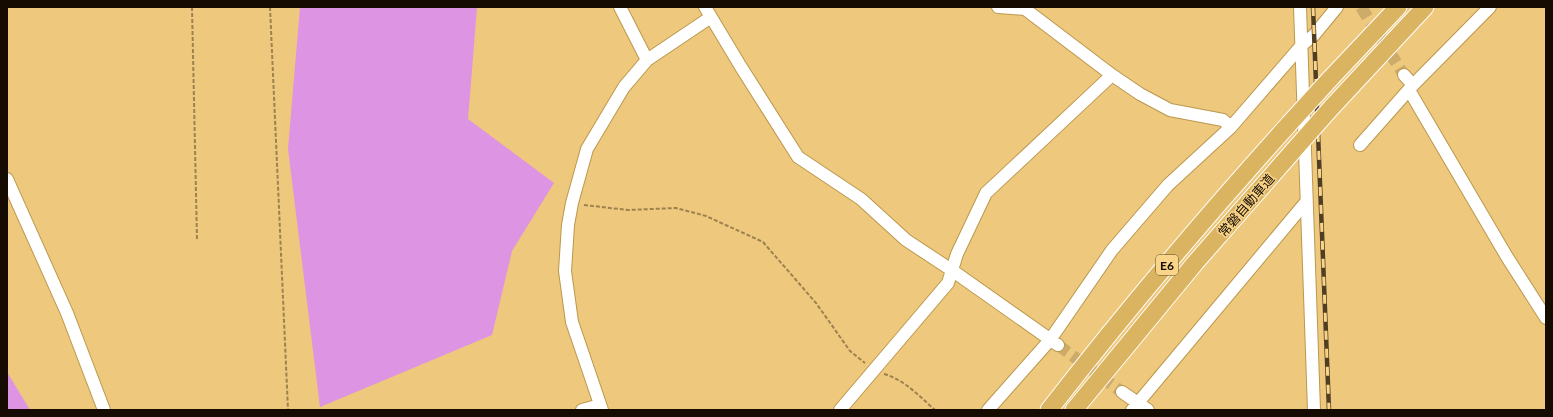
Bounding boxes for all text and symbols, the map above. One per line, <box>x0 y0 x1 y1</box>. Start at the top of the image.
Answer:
street label: 常磐自動車道 <box>1214 170 1278 240</box>
road number: E6 <box>1156 255 1178 275</box>

